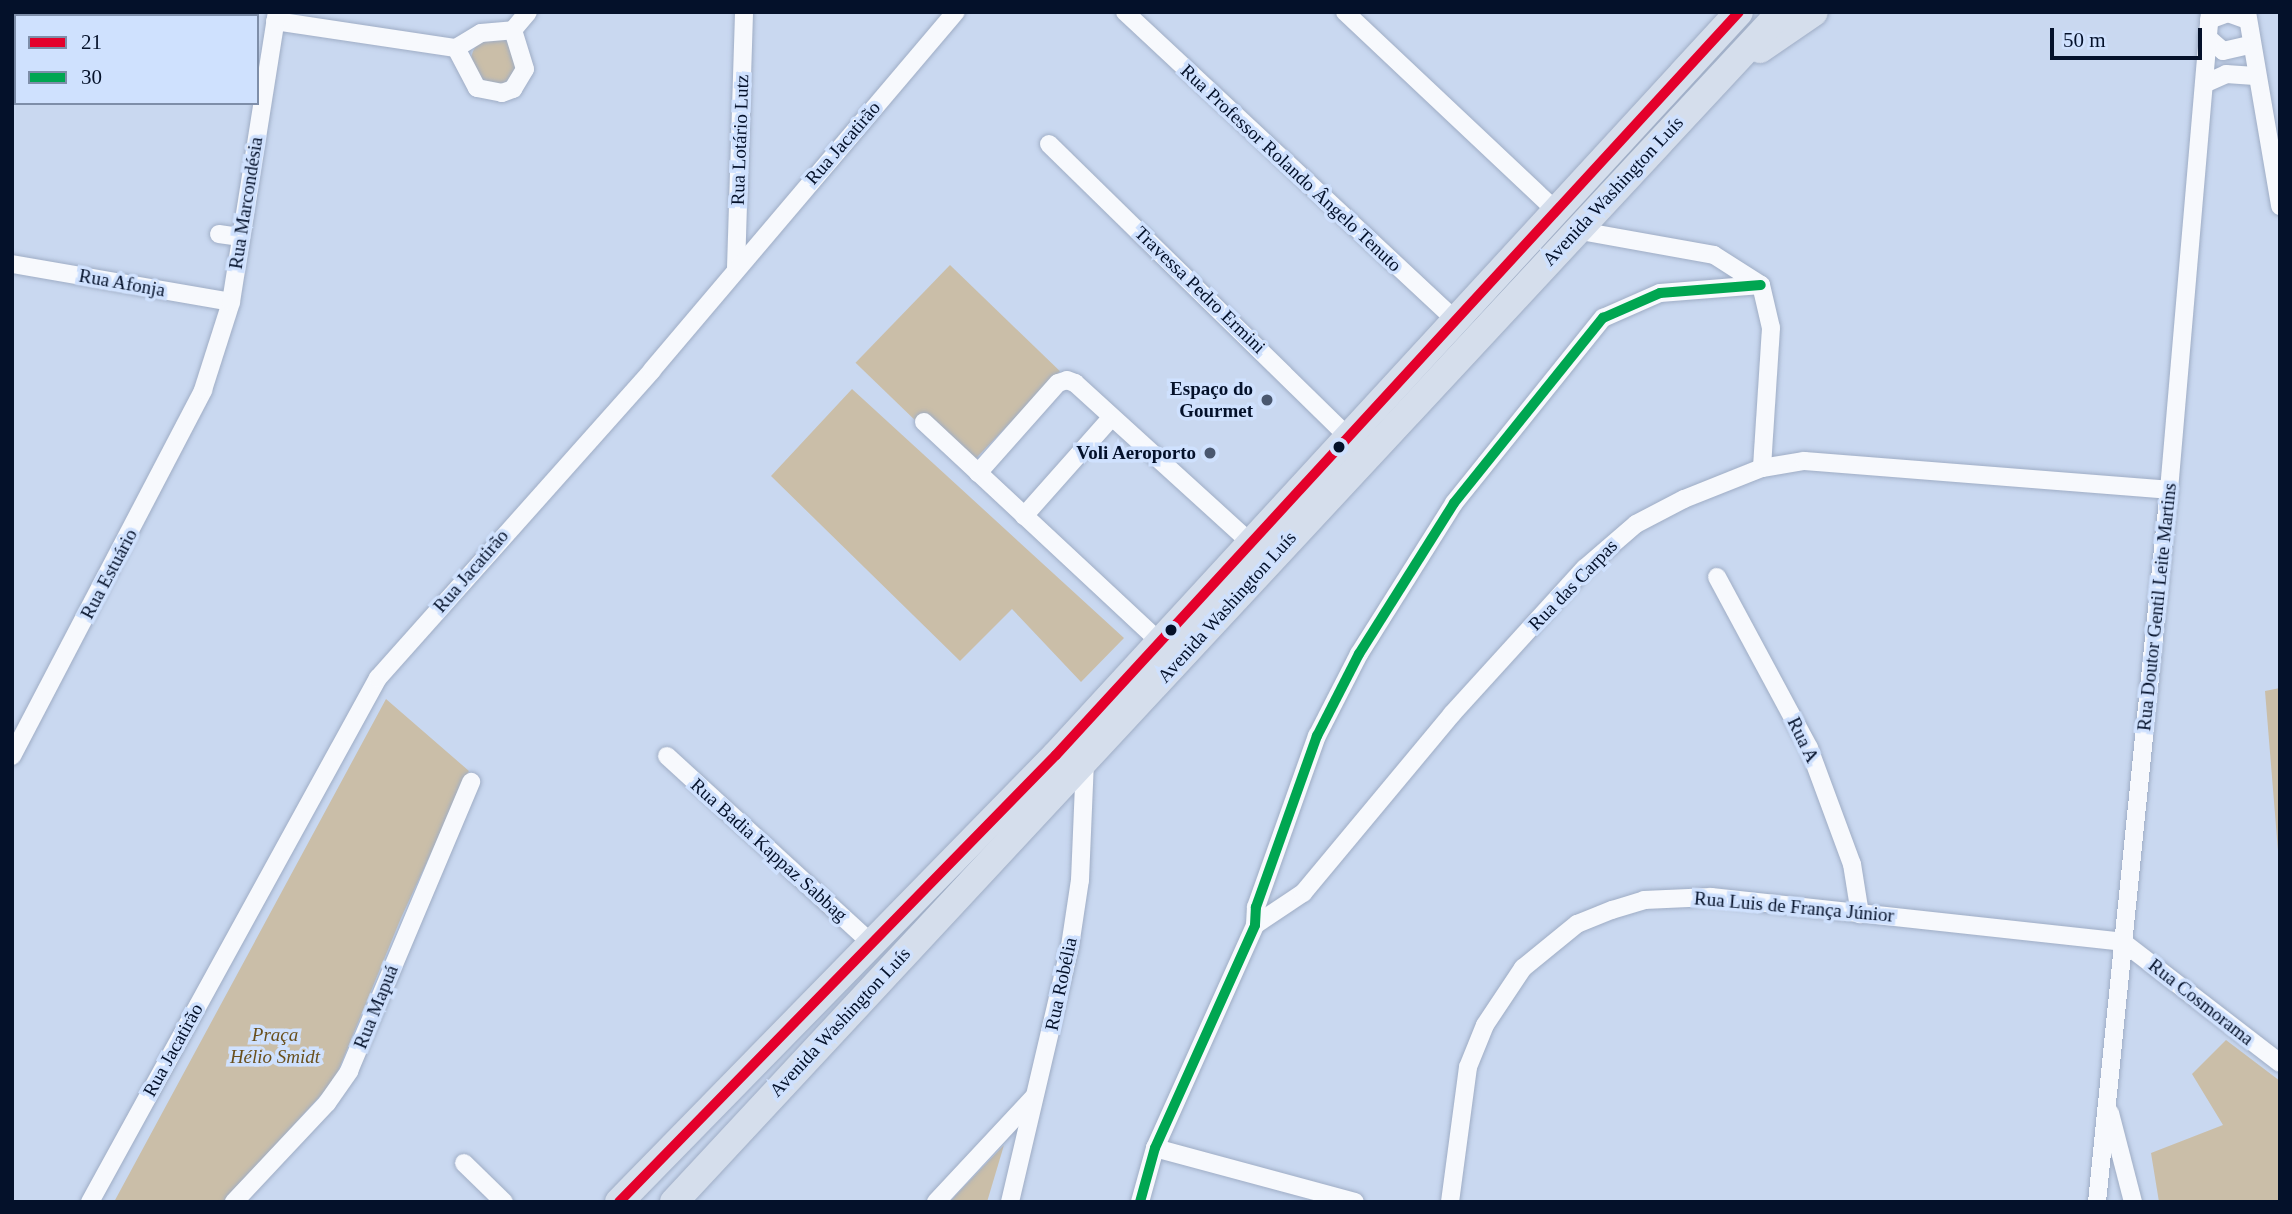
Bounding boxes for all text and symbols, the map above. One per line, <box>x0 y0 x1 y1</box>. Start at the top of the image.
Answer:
legend <box>14 14 259 105</box>
scale bar <box>2054 14 2206 58</box>
text: 50 m <box>2063 28 2106 52</box>
text: 21 <box>81 30 102 54</box>
street label: Rua Professor Rolando Ângelo Tenuto <box>1176 59 1406 277</box>
text: 30 <box>81 65 102 89</box>
street label: Rua Lotário Lutz <box>726 74 754 206</box>
street label: Rua Jacatirão <box>801 97 885 189</box>
street label: Avenida Washington Luís <box>1538 111 1688 271</box>
street label: Rua Marcondésia <box>224 135 268 271</box>
street label: Travessa Pedro Ermini <box>1130 222 1270 358</box>
street label: Rua Afonja <box>77 264 167 302</box>
place label: Espaço do Gourmet <box>1170 378 1253 422</box>
marker: Espaço do Gourmet <box>1259 392 1275 408</box>
unlabelled marker <box>1332 440 1346 454</box>
place label: Voli Aeroporto <box>1075 442 1196 464</box>
marker: Voli Aeroporto <box>1202 445 1218 461</box>
street label: Rua Doutor Gentil Leite Martins <box>2133 482 2181 732</box>
street label: Rua Estuário <box>76 525 142 623</box>
street label: Rua Jacatirão <box>429 525 513 617</box>
street label: Avenida Washington Luís <box>1153 526 1301 688</box>
street label: Rua das Carpas <box>1524 535 1622 635</box>
unlabelled marker <box>1164 623 1178 637</box>
street label: Rua A <box>1782 713 1824 767</box>
street label: Rua Badia Kappaz Sabbag <box>686 774 852 926</box>
street label: Rua Luis de França Júnior <box>1693 887 1895 927</box>
street label: Rua Robélia <box>1040 935 1082 1033</box>
street label: Avenida Washington Luís <box>765 942 915 1102</box>
street label: Rua Cosmorama <box>2144 954 2258 1050</box>
street label: Rua Mapuá <box>349 962 403 1052</box>
street label: Rua Jacatirão <box>138 999 208 1101</box>
park label: Praça Hélio Smidt <box>230 1024 320 1068</box>

